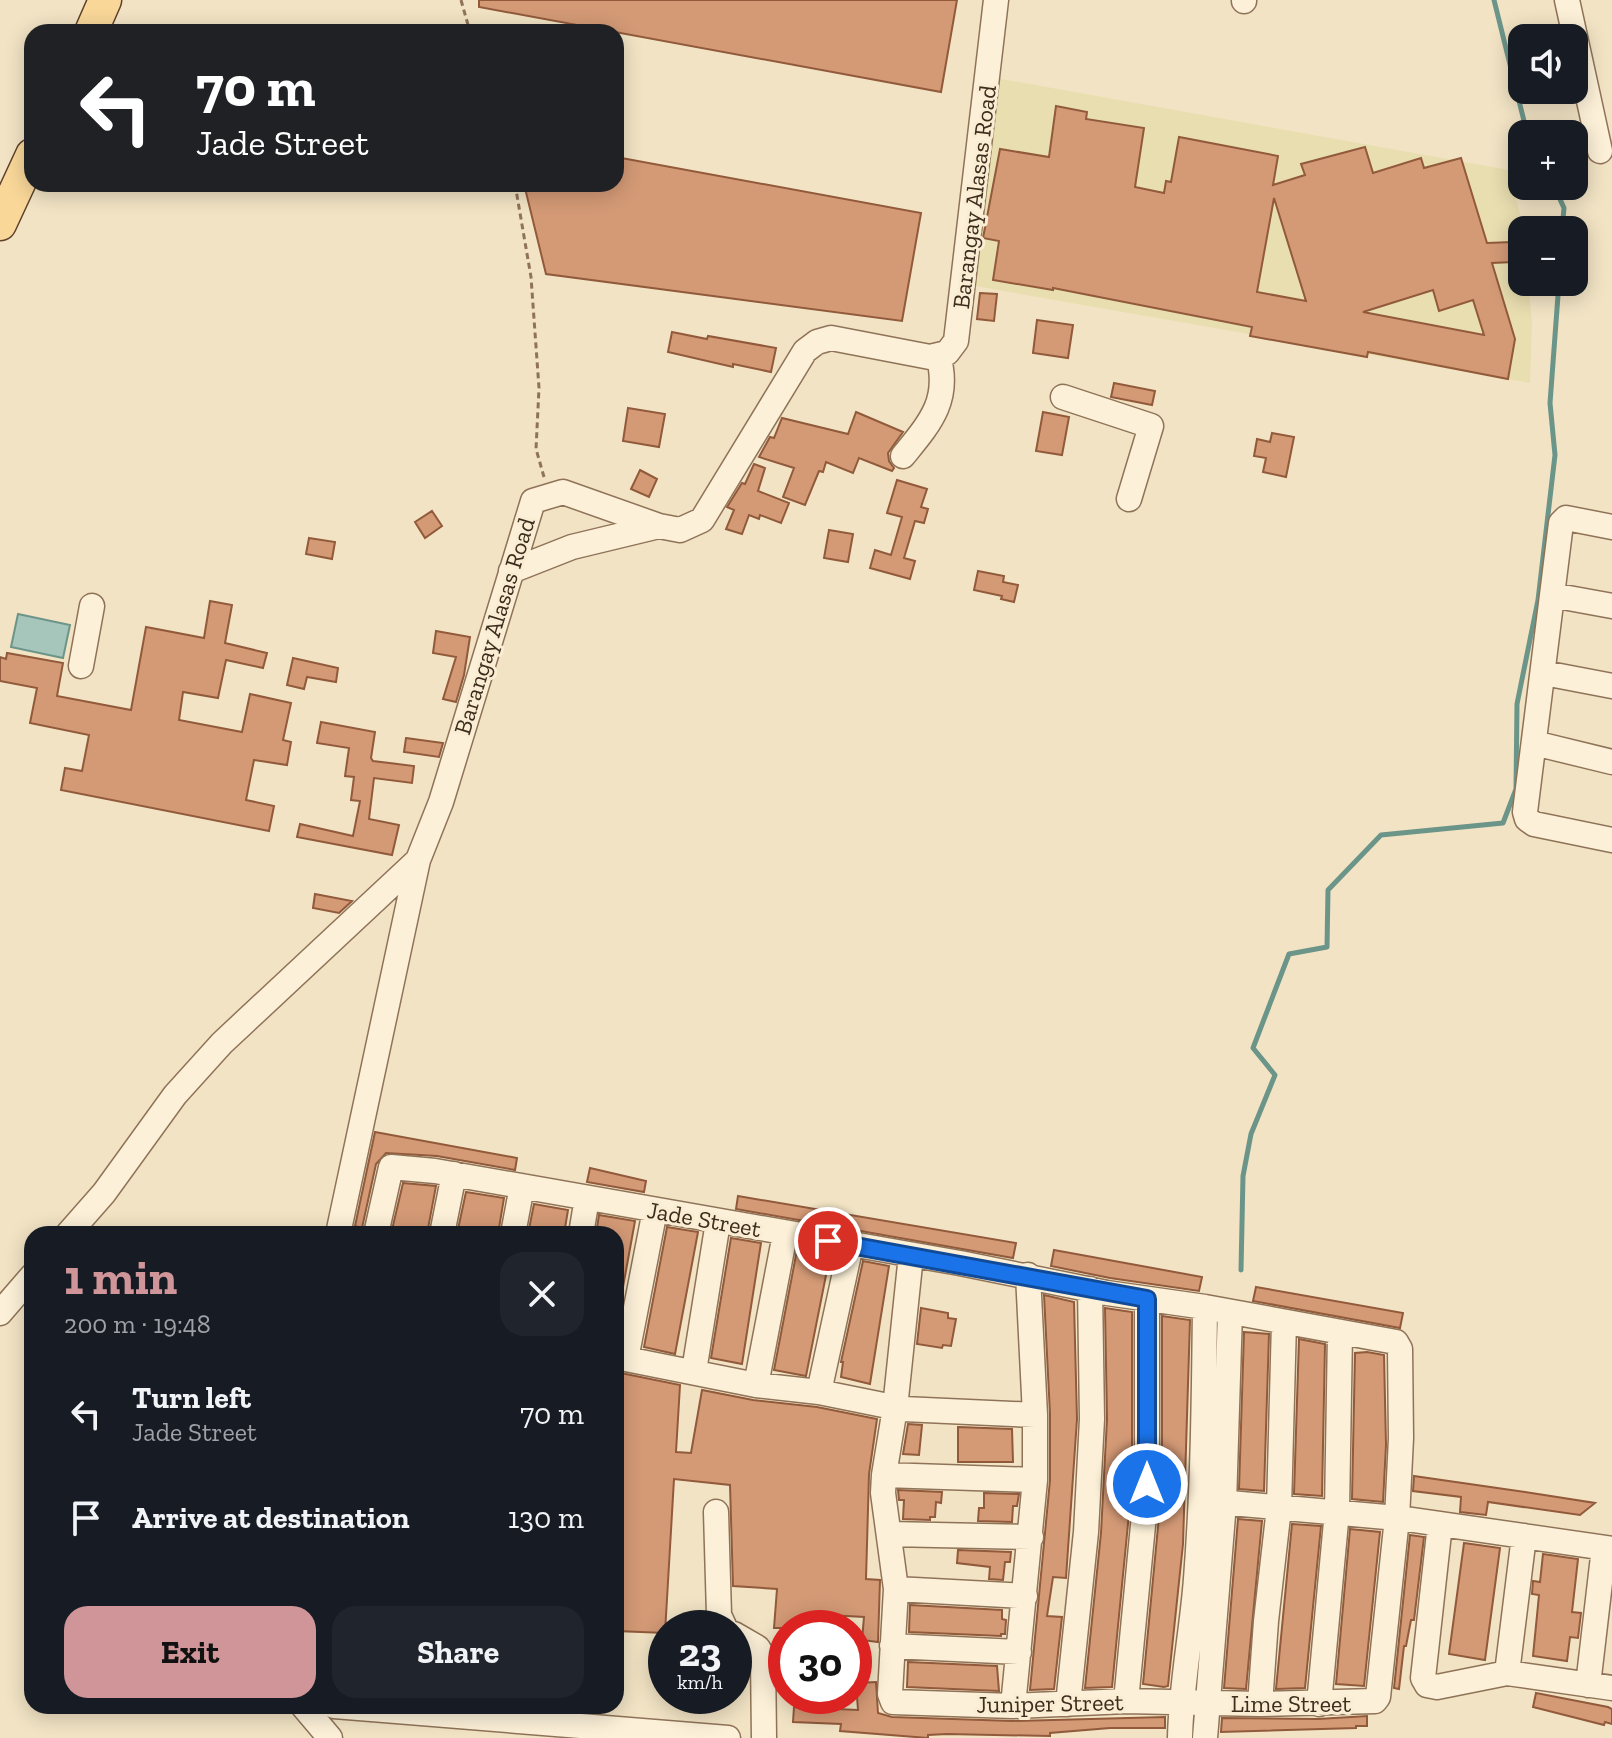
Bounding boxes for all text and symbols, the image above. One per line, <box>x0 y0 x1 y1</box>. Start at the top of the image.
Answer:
map controls <box>1508 24 1588 296</box>
button: sound <box>1508 24 1588 104</box>
text: 70 m <box>196 53 316 120</box>
icon: left <box>64 56 168 160</box>
street label: Barangay Alasas Road <box>946 83 1002 311</box>
button: + <box>1508 120 1588 200</box>
text: Jade Street <box>196 121 369 164</box>
button: − <box>1508 216 1588 296</box>
street label: Barangay Alasas Road <box>447 514 541 738</box>
street label: Jade Street <box>645 1195 763 1243</box>
pin <box>794 1207 862 1275</box>
icon: arrive <box>806 1219 850 1263</box>
text: 1 min <box>64 1249 177 1306</box>
button: close <box>500 1252 584 1336</box>
text: 200 m · 19:48 <box>64 1308 211 1340</box>
text: Turn left <box>132 1380 251 1416</box>
icon: left <box>64 1392 108 1436</box>
text: 70 m <box>520 1396 584 1432</box>
text: Jade Street <box>132 1416 257 1448</box>
position arrow <box>1105 1442 1189 1526</box>
icon: arrive <box>64 1496 108 1540</box>
text: Arrive at destination <box>132 1500 409 1536</box>
text: 130 m <box>508 1500 584 1536</box>
button: Exit <box>64 1606 316 1698</box>
button: Share <box>332 1606 584 1698</box>
speed limit sign: 30 <box>768 1610 872 1714</box>
text: 23 <box>679 1628 721 1676</box>
text: km/h <box>677 1670 723 1694</box>
street label: Juniper Street <box>976 1687 1124 1719</box>
street label: Lime Street <box>1231 1689 1351 1718</box>

